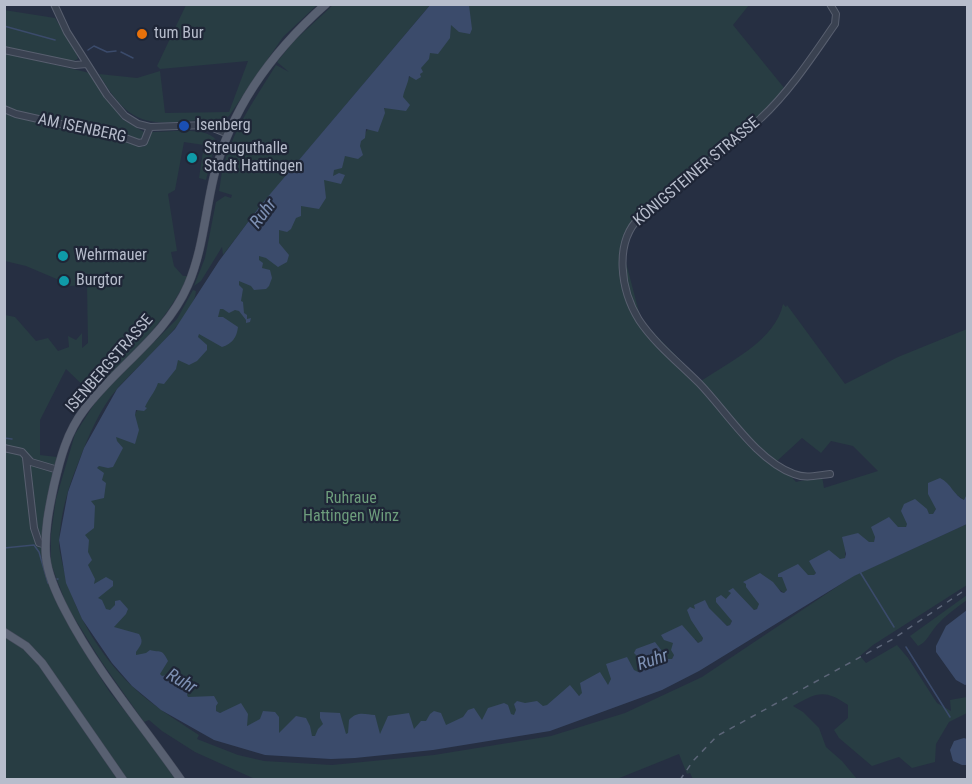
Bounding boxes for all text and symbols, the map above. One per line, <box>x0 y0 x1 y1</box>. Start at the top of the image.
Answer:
place label: tum Bur <box>154 24 204 44</box>
marker: tum Bur <box>135 27 149 41</box>
street label: AM ISENBERG <box>36 110 128 148</box>
street label: KÖNIGSTEINER STRASSE <box>630 114 764 230</box>
place label: Isenberg <box>196 116 251 136</box>
marker: Isenberg <box>177 119 191 133</box>
place label: Streuguthalle Stadt Hattingen <box>204 139 303 177</box>
marker: Streuguthalle Stadt Hattingen <box>185 151 199 165</box>
water label: Ruhr <box>246 195 282 233</box>
place label: Wehrmauer <box>75 246 147 266</box>
marker: Wehrmauer <box>56 249 70 263</box>
place label: Burgtor <box>76 271 123 291</box>
marker: Burgtor <box>57 274 71 288</box>
street label: ISENBERGSTRASSE <box>62 311 158 417</box>
park label: Ruhraue Hattingen Winz <box>303 489 399 527</box>
water label: Ruhr <box>635 646 671 676</box>
water label: Ruhr <box>162 665 200 699</box>

